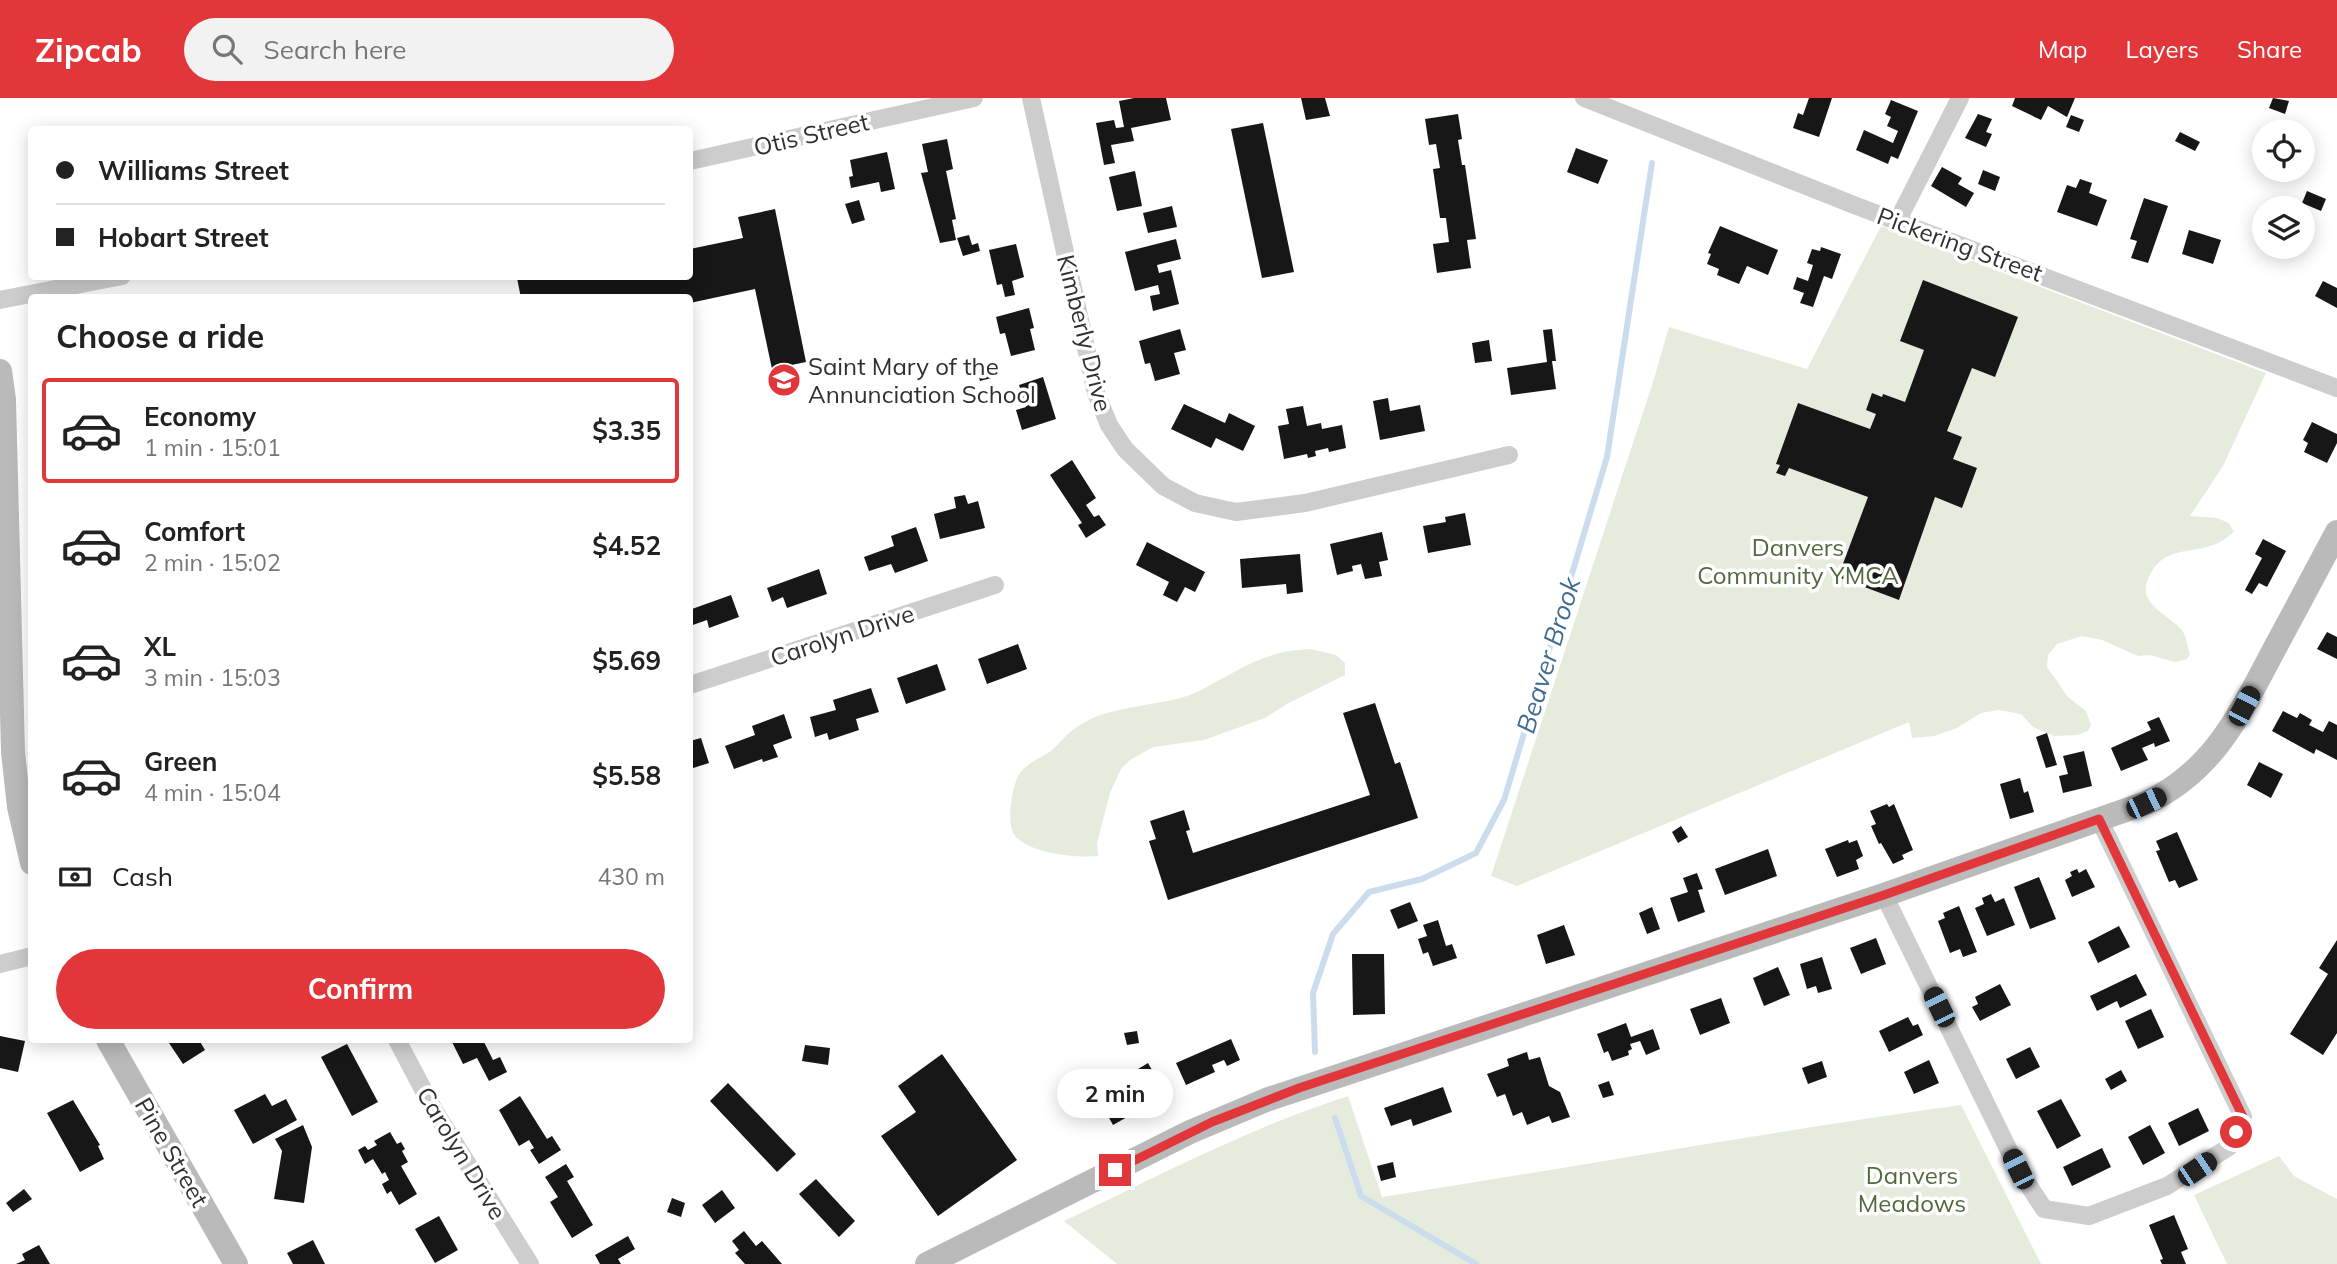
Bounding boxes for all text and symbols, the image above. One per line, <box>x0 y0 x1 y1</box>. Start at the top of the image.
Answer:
search box <box>184 18 674 81</box>
text: Zipcab <box>35 29 142 70</box>
icon: search <box>208 30 246 68</box>
text: Search here <box>264 33 407 66</box>
text: Map <box>2038 34 2087 64</box>
text: Layers <box>2125 34 2199 64</box>
text: Share <box>2237 34 2302 64</box>
street label: Otis Street <box>751 106 871 162</box>
map controls <box>2252 119 2315 259</box>
button: locate <box>2252 119 2315 182</box>
text: Williams Street <box>98 154 289 187</box>
button: layers <box>2252 196 2315 259</box>
street label: Pickering Street <box>1873 200 2047 288</box>
text: Hobart Street <box>98 221 268 254</box>
street label: Kimberly Drive <box>1051 251 1119 415</box>
text: Choose a ride <box>56 316 264 356</box>
place label: Saint Mary of the Annunciation School <box>808 351 1036 409</box>
school or university icon: Saint Mary of the Annunciation School <box>765 361 803 399</box>
icon: car <box>60 399 123 462</box>
text: Economy <box>144 400 256 433</box>
text: $3.35 <box>592 414 661 447</box>
text: 1 min · 15:01 <box>144 433 281 462</box>
icon: car <box>60 514 123 577</box>
text: Comfort <box>144 515 245 548</box>
text: $4.52 <box>592 529 661 562</box>
park label: Danvers Community YMCA <box>1697 532 1899 590</box>
text: 2 min · 15:02 <box>144 548 281 577</box>
water label: Beaver Brook <box>1509 572 1588 737</box>
street label: Carolyn Drive <box>766 598 918 672</box>
icon: car <box>60 629 123 692</box>
text: XL <box>144 630 176 663</box>
text: $5.69 <box>592 644 661 677</box>
text: 3 min · 15:03 <box>144 663 281 692</box>
car <box>2225 683 2264 729</box>
icon: car <box>60 744 123 807</box>
text: Green <box>144 745 217 778</box>
text: $5.58 <box>592 759 661 792</box>
text: 4 min · 15:04 <box>144 778 281 807</box>
car <box>2123 784 2170 822</box>
icon: cash <box>56 858 94 896</box>
text: Cash <box>112 860 173 893</box>
text: 430 m <box>597 862 665 891</box>
button: Confirm <box>56 949 665 1029</box>
car <box>1921 984 1958 1030</box>
callout: 2 min <box>1057 1068 1173 1118</box>
text: 2 min <box>1085 1079 1145 1108</box>
street label: Carolyn Drive <box>411 1081 513 1225</box>
street label: Pine Street <box>129 1092 215 1212</box>
route start <box>2220 1116 2252 1148</box>
car <box>2000 1146 2037 1192</box>
car <box>2174 1149 2221 1189</box>
route end <box>1099 1154 1131 1186</box>
park label: Danvers Meadows <box>1858 1160 1966 1218</box>

